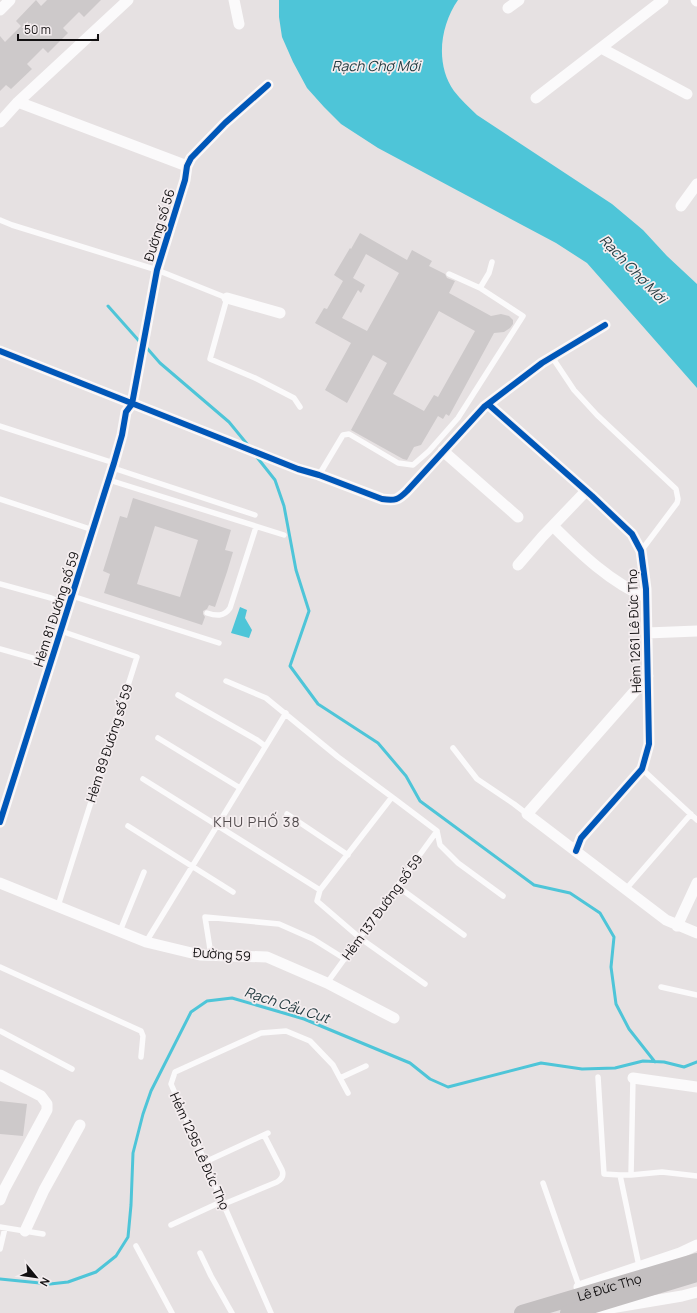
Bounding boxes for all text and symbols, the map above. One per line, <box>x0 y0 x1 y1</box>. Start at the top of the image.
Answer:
scale bar <box>18 16 98 42</box>
text: 50 m <box>24 21 51 38</box>
water label: Rạch Chợ Mới <box>332 56 422 75</box>
street label: Đường số 56 <box>139 187 179 263</box>
water label: Rạch Chợ Mới <box>596 230 672 308</box>
street label: Hẻm 81 Đường số 59 <box>29 549 83 669</box>
street label: Hẻm 1261 Lê Đức Thọ <box>623 568 645 693</box>
street label: Hẻm 89 Đường số 59 <box>81 682 137 804</box>
district label: KHU PHỐ 38 <box>213 811 301 831</box>
street label: Hẻm 137 Đường số 59 <box>338 851 426 963</box>
street label: Đường 59 <box>192 943 252 965</box>
water label: Rạch Cầu Cụt <box>242 982 333 1028</box>
street label: Hẻm 1295 Lê Đức Thọ <box>166 1089 234 1213</box>
north arrow <box>16 1257 56 1297</box>
street label: Lê Đức Thọ <box>575 1269 644 1305</box>
text: N <box>37 1275 54 1289</box>

